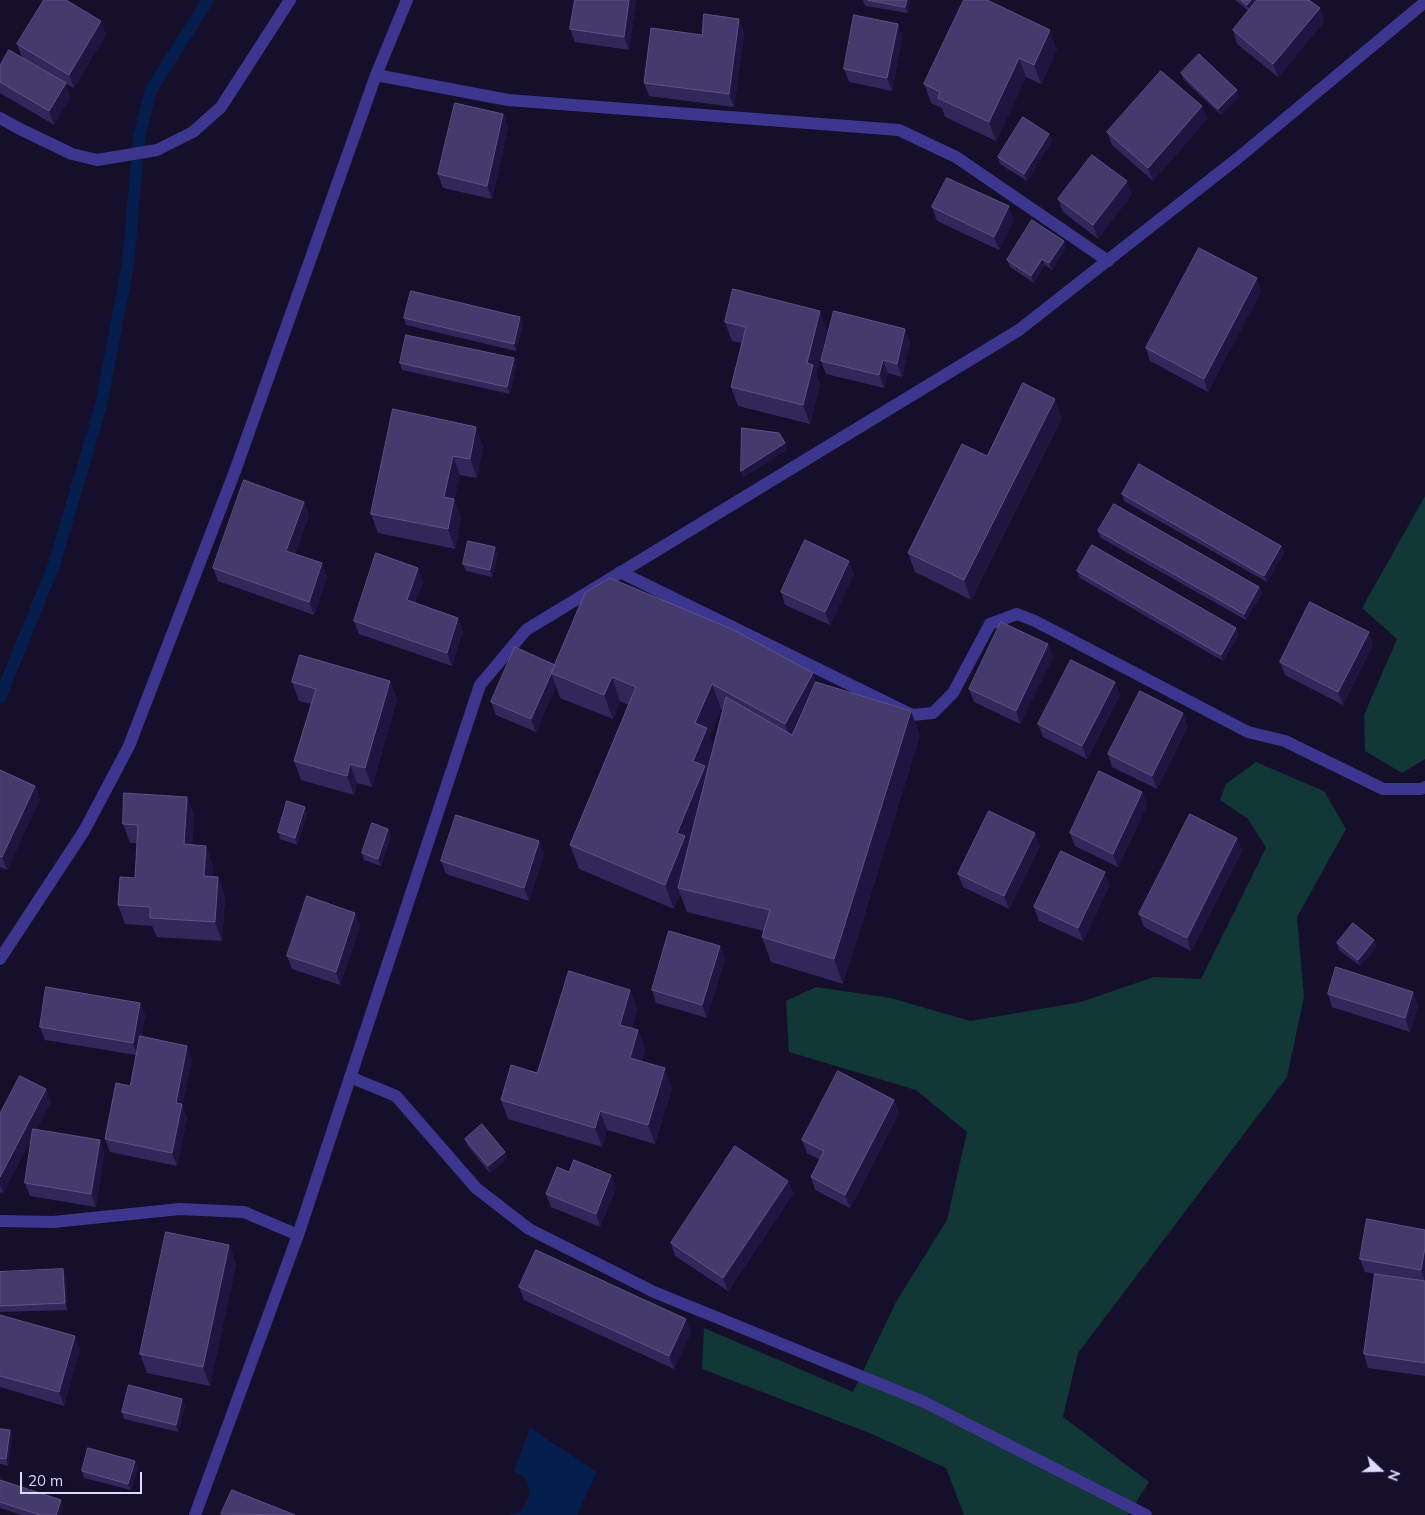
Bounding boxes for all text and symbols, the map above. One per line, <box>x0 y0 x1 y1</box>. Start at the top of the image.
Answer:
north arrow <box>1355 1445 1405 1495</box>
scale bar <box>22 1462 145 1494</box>
text: N <box>1384 1467 1404 1484</box>
text: 20 m <box>28 1471 63 1490</box>

